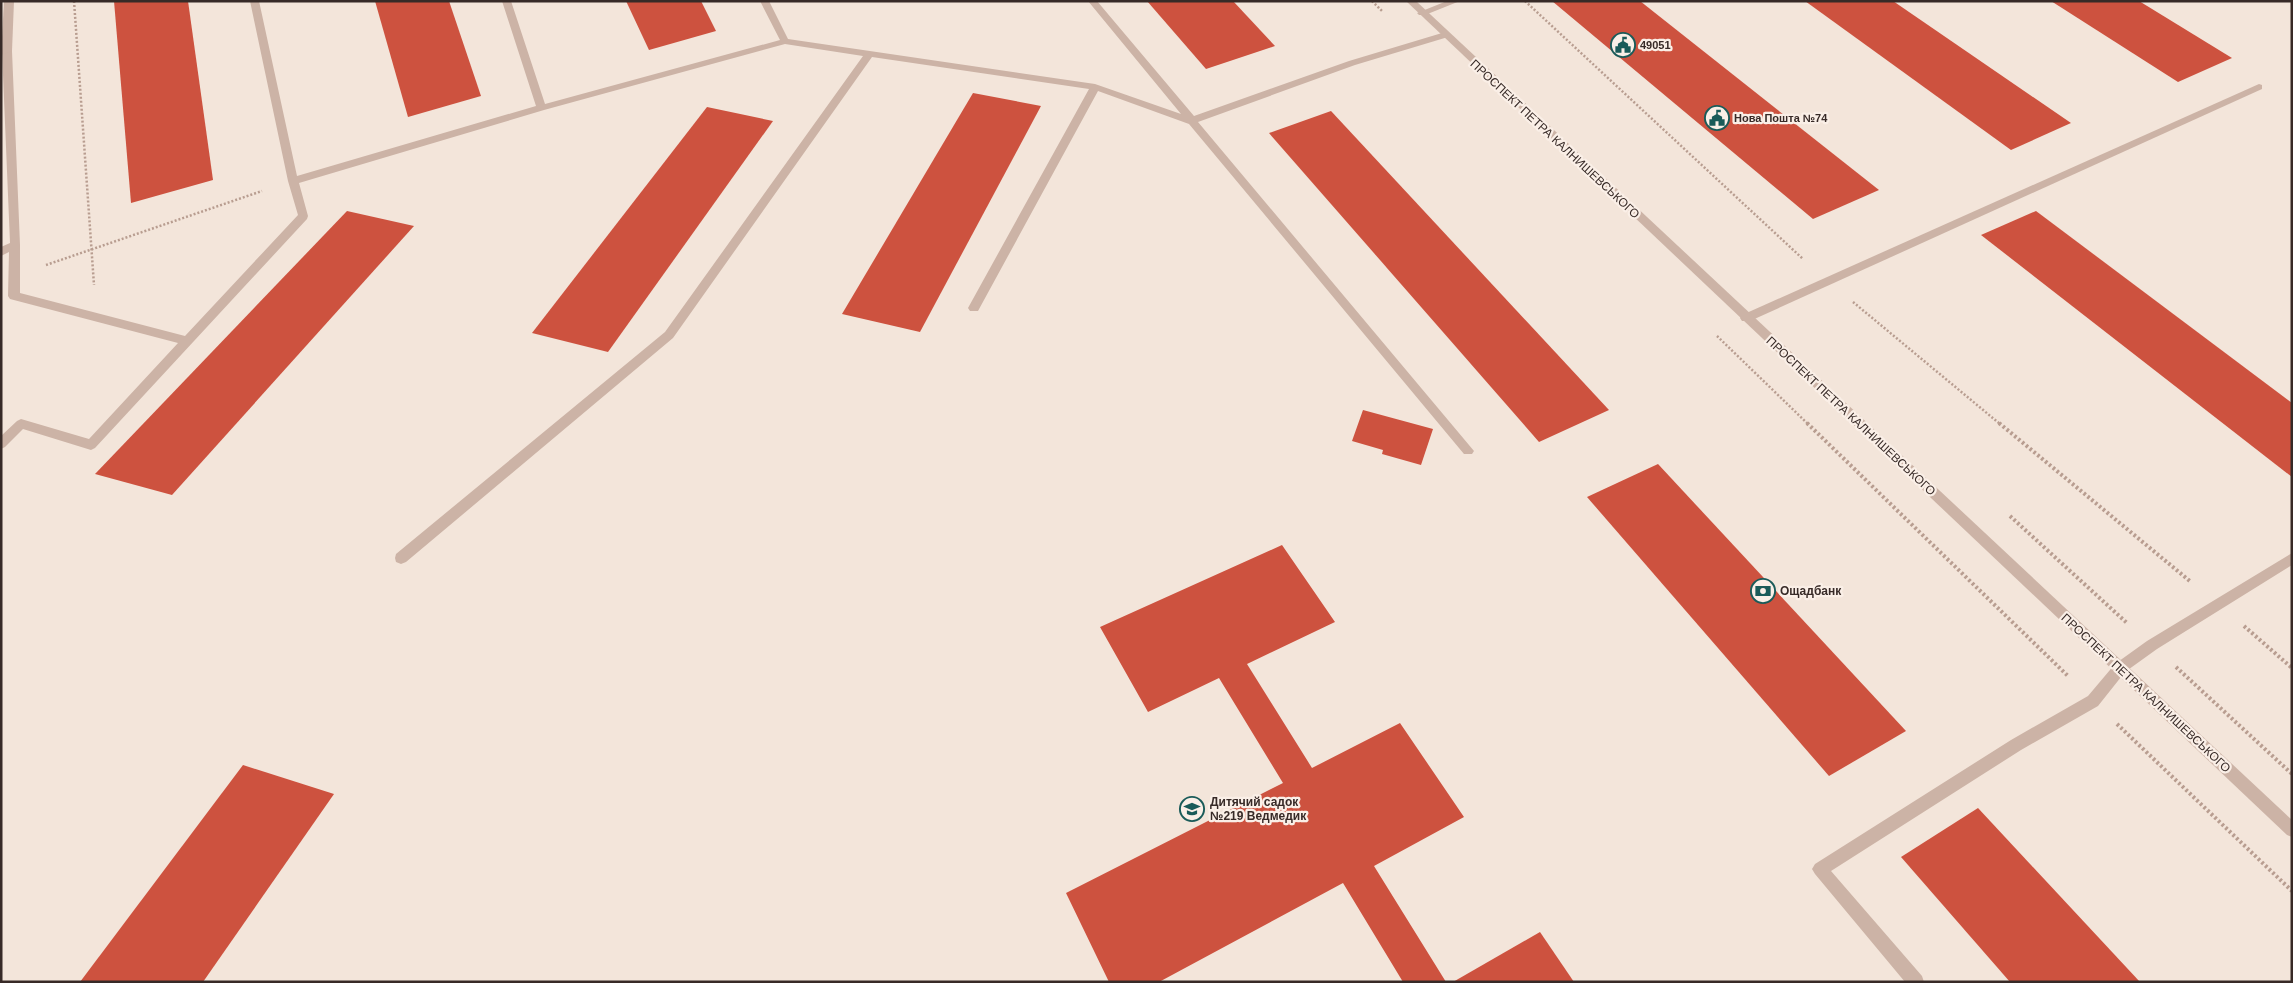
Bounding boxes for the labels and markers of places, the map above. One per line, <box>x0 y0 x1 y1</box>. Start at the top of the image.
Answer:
public building icon: 49051 <box>1610 32 1636 58</box>
place label: 49051 <box>1640 39 1671 51</box>
public building icon: Нова Пошта №74 <box>1704 105 1730 131</box>
place label: Нова Пошта №74 <box>1734 112 1828 124</box>
bank icon: Ощадбанк <box>1750 578 1776 604</box>
place label: Ощадбанк <box>1780 584 1842 598</box>
place label: Дитячий садок №219 Ведмедик <box>1210 795 1307 823</box>
school or university icon: Дитячий садок №219 Ведмедик <box>1179 796 1205 822</box>

